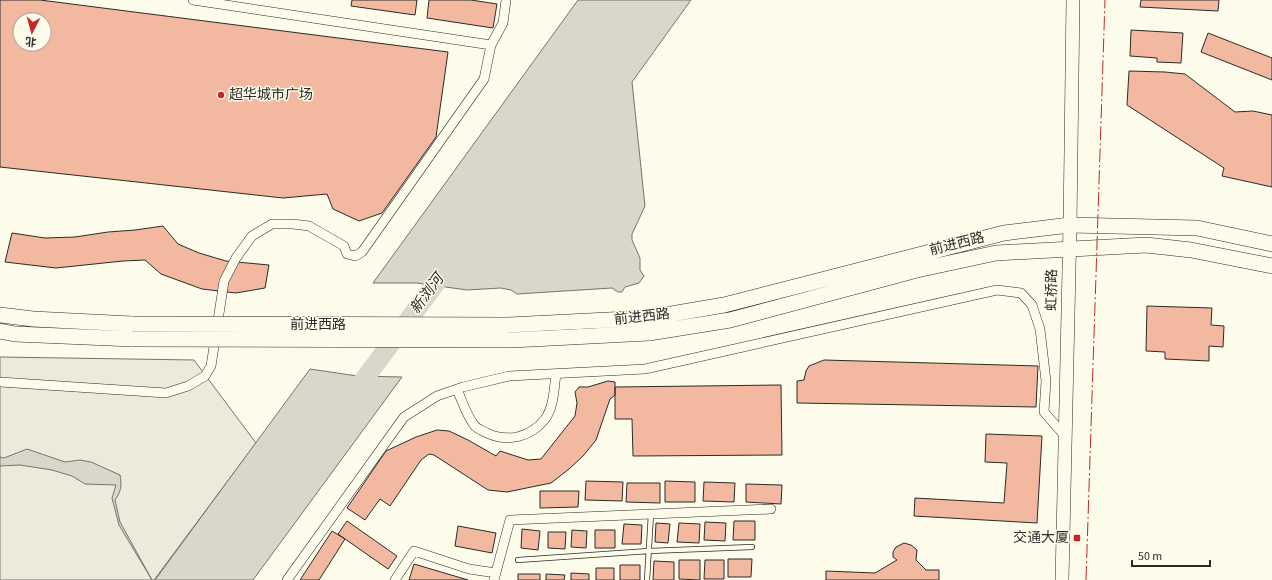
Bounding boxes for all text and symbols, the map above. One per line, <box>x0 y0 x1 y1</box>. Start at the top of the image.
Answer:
north arrow <box>12 12 52 52</box>
text: 北 <box>25 33 37 49</box>
place label: 超华城市广场 <box>229 85 313 105</box>
marker: 超华城市广场 <box>216 90 226 100</box>
street label: 前进西路 <box>927 228 987 260</box>
water label: 新浏河 <box>405 267 451 318</box>
street label: 虹桥路 <box>1042 269 1062 311</box>
street label: 前进西路 <box>613 304 671 330</box>
street label: 前进西路 <box>290 315 346 335</box>
place label: 交通大厦 <box>1013 528 1069 548</box>
marker: 交通大厦 <box>1072 533 1082 543</box>
scale bar <box>1132 542 1210 568</box>
text: 50 m <box>1138 548 1162 565</box>

